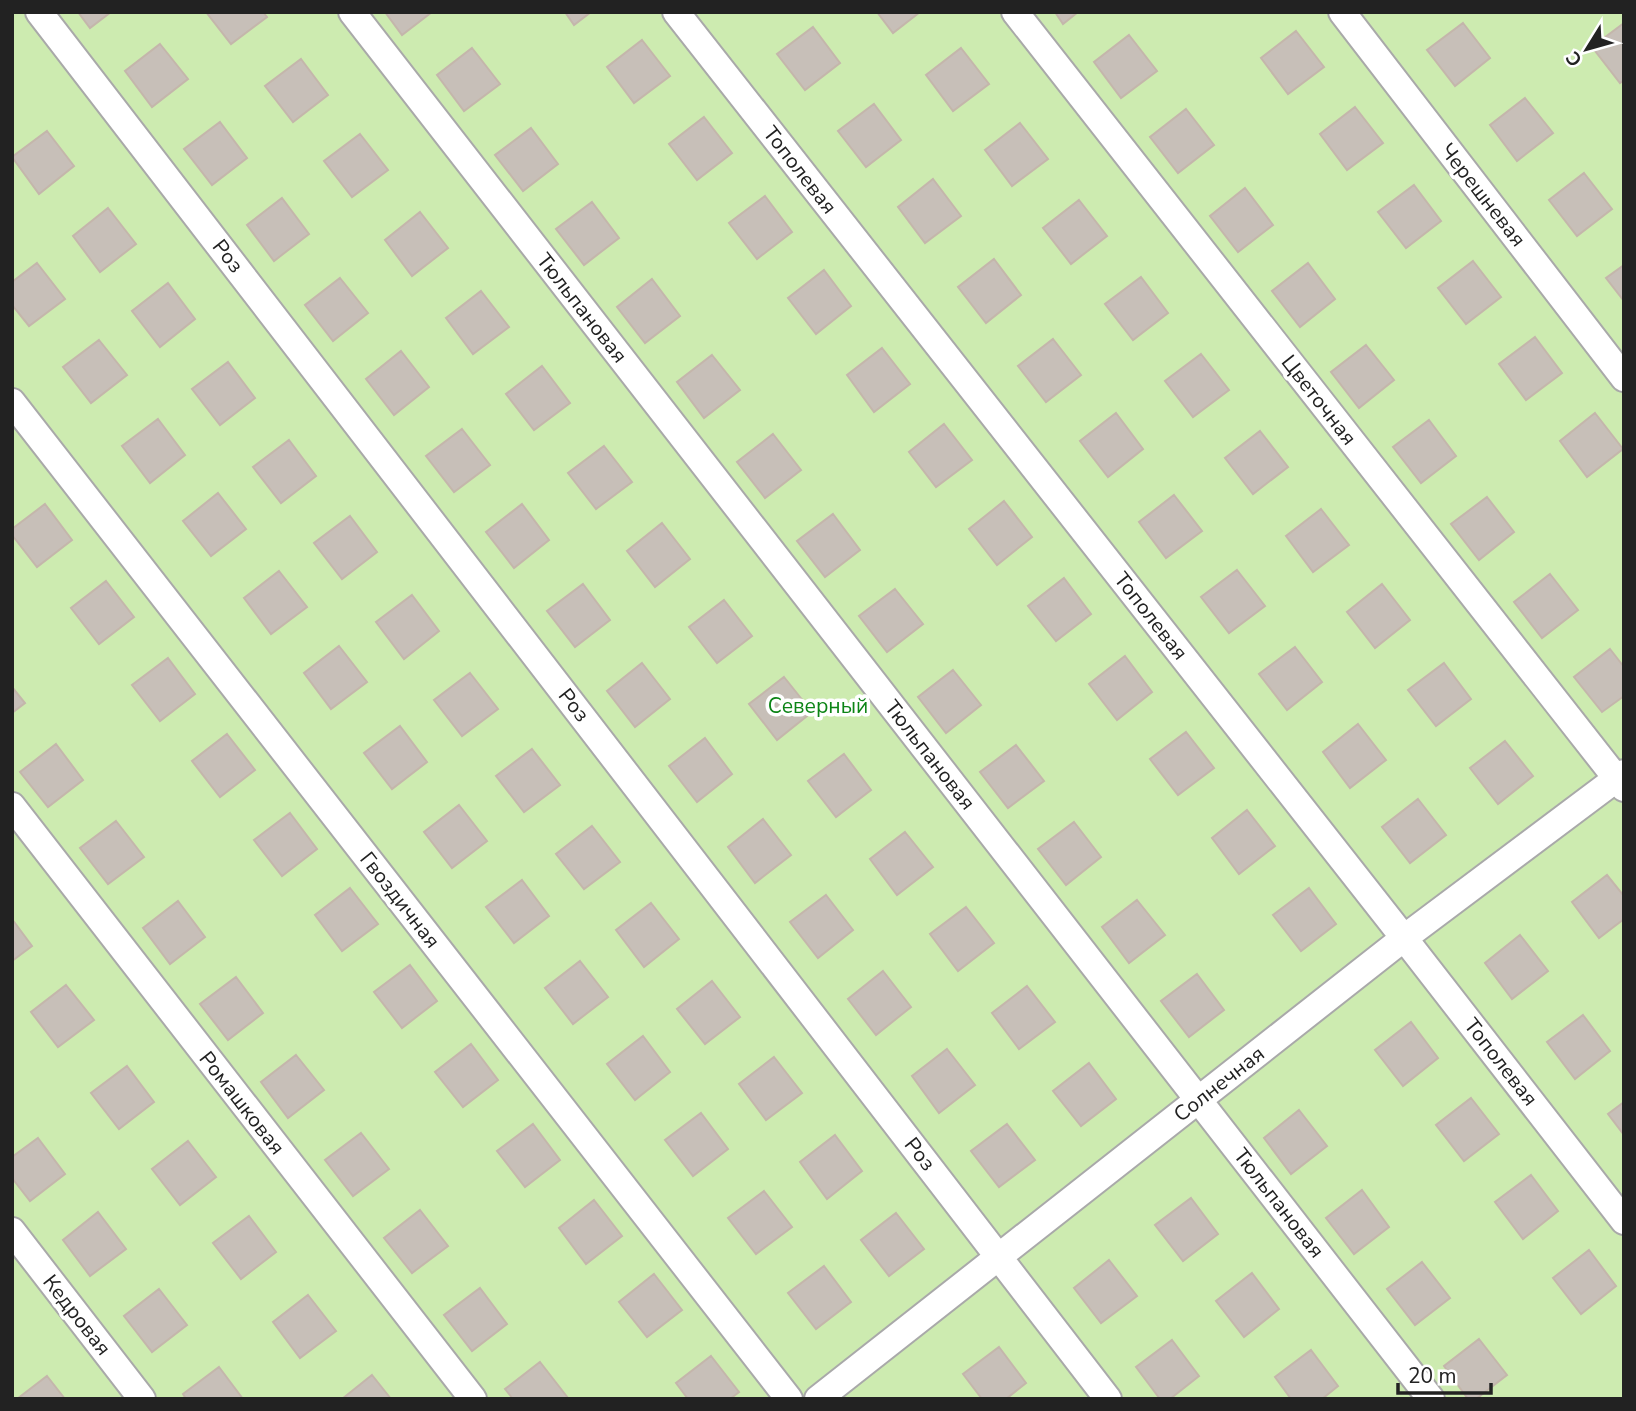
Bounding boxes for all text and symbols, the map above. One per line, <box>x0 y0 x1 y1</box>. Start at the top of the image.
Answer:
north arrow <box>1552 14 1622 84</box>
text: С <box>1560 46 1588 72</box>
street label: Тополевая <box>757 120 843 220</box>
street label: Черешневая <box>1434 138 1532 252</box>
street label: Роз <box>206 233 250 279</box>
street label: Тюльпановая <box>530 247 634 369</box>
street label: Цветочная <box>1275 349 1363 451</box>
street label: Тополевая <box>1108 566 1194 666</box>
street label: Роз <box>552 682 596 728</box>
park label: Северный <box>768 692 868 720</box>
street label: Тюльпановая <box>878 694 982 816</box>
street label: Гвоздичная <box>354 846 446 954</box>
street label: Тополевая <box>1458 1012 1544 1112</box>
street label: Солнечная <box>1168 1040 1270 1128</box>
street label: Ромашковая <box>193 1046 291 1160</box>
street label: Роз <box>898 1131 942 1177</box>
street label: Тюльпановая <box>1227 1142 1331 1264</box>
street label: Кедровая <box>37 1269 117 1361</box>
scale bar <box>1398 1352 1491 1396</box>
text: 20 m <box>1408 1362 1457 1390</box>

